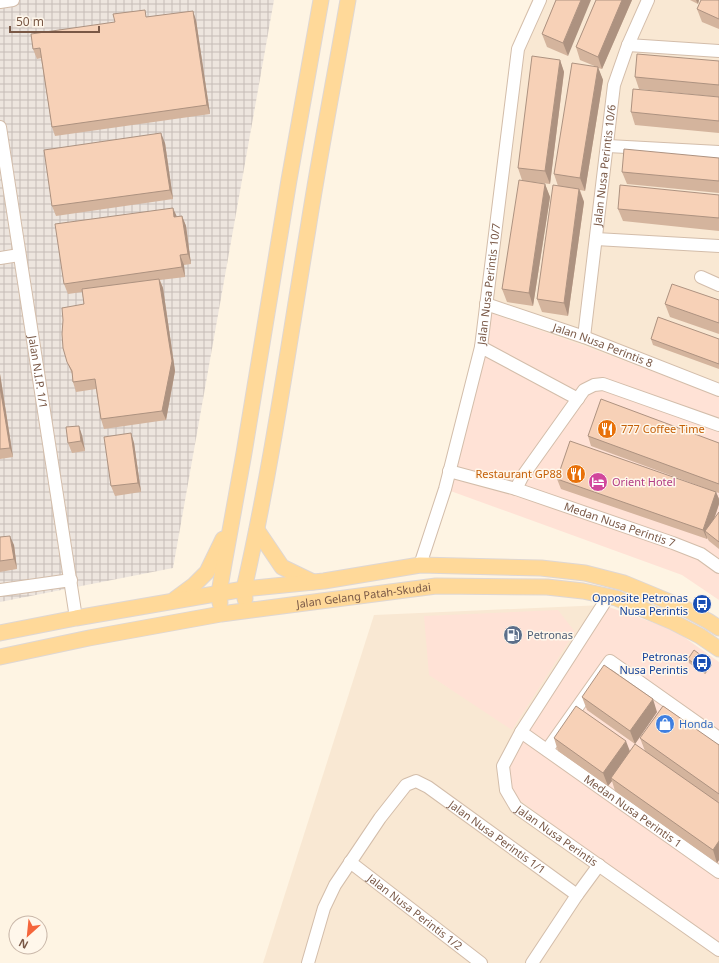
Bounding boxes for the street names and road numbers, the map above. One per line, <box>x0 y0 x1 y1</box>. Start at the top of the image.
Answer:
street label: Jalan Nusa Perintis 10/6 <box>589 103 619 228</box>
street label: Jalan Nusa Perintis 10/7 <box>473 222 503 347</box>
street label: Jalan Nusa Perintis 8 <box>550 319 655 370</box>
street label: Jalan N.I.P. 1/1 <box>25 333 51 410</box>
street label: Medan Nusa Perintis 7 <box>562 498 677 550</box>
street label: Jalan Gelang Patah-Skudai <box>294 579 432 611</box>
street label: Medan Nusa Perintis 1 <box>581 771 685 850</box>
street label: Jalan Nusa Perintis 1/1 <box>445 796 549 877</box>
street label: Jalan Nusa Perintis <box>513 801 601 869</box>
street label: Jalan Nusa Perintis 1/2 <box>364 870 466 953</box>

